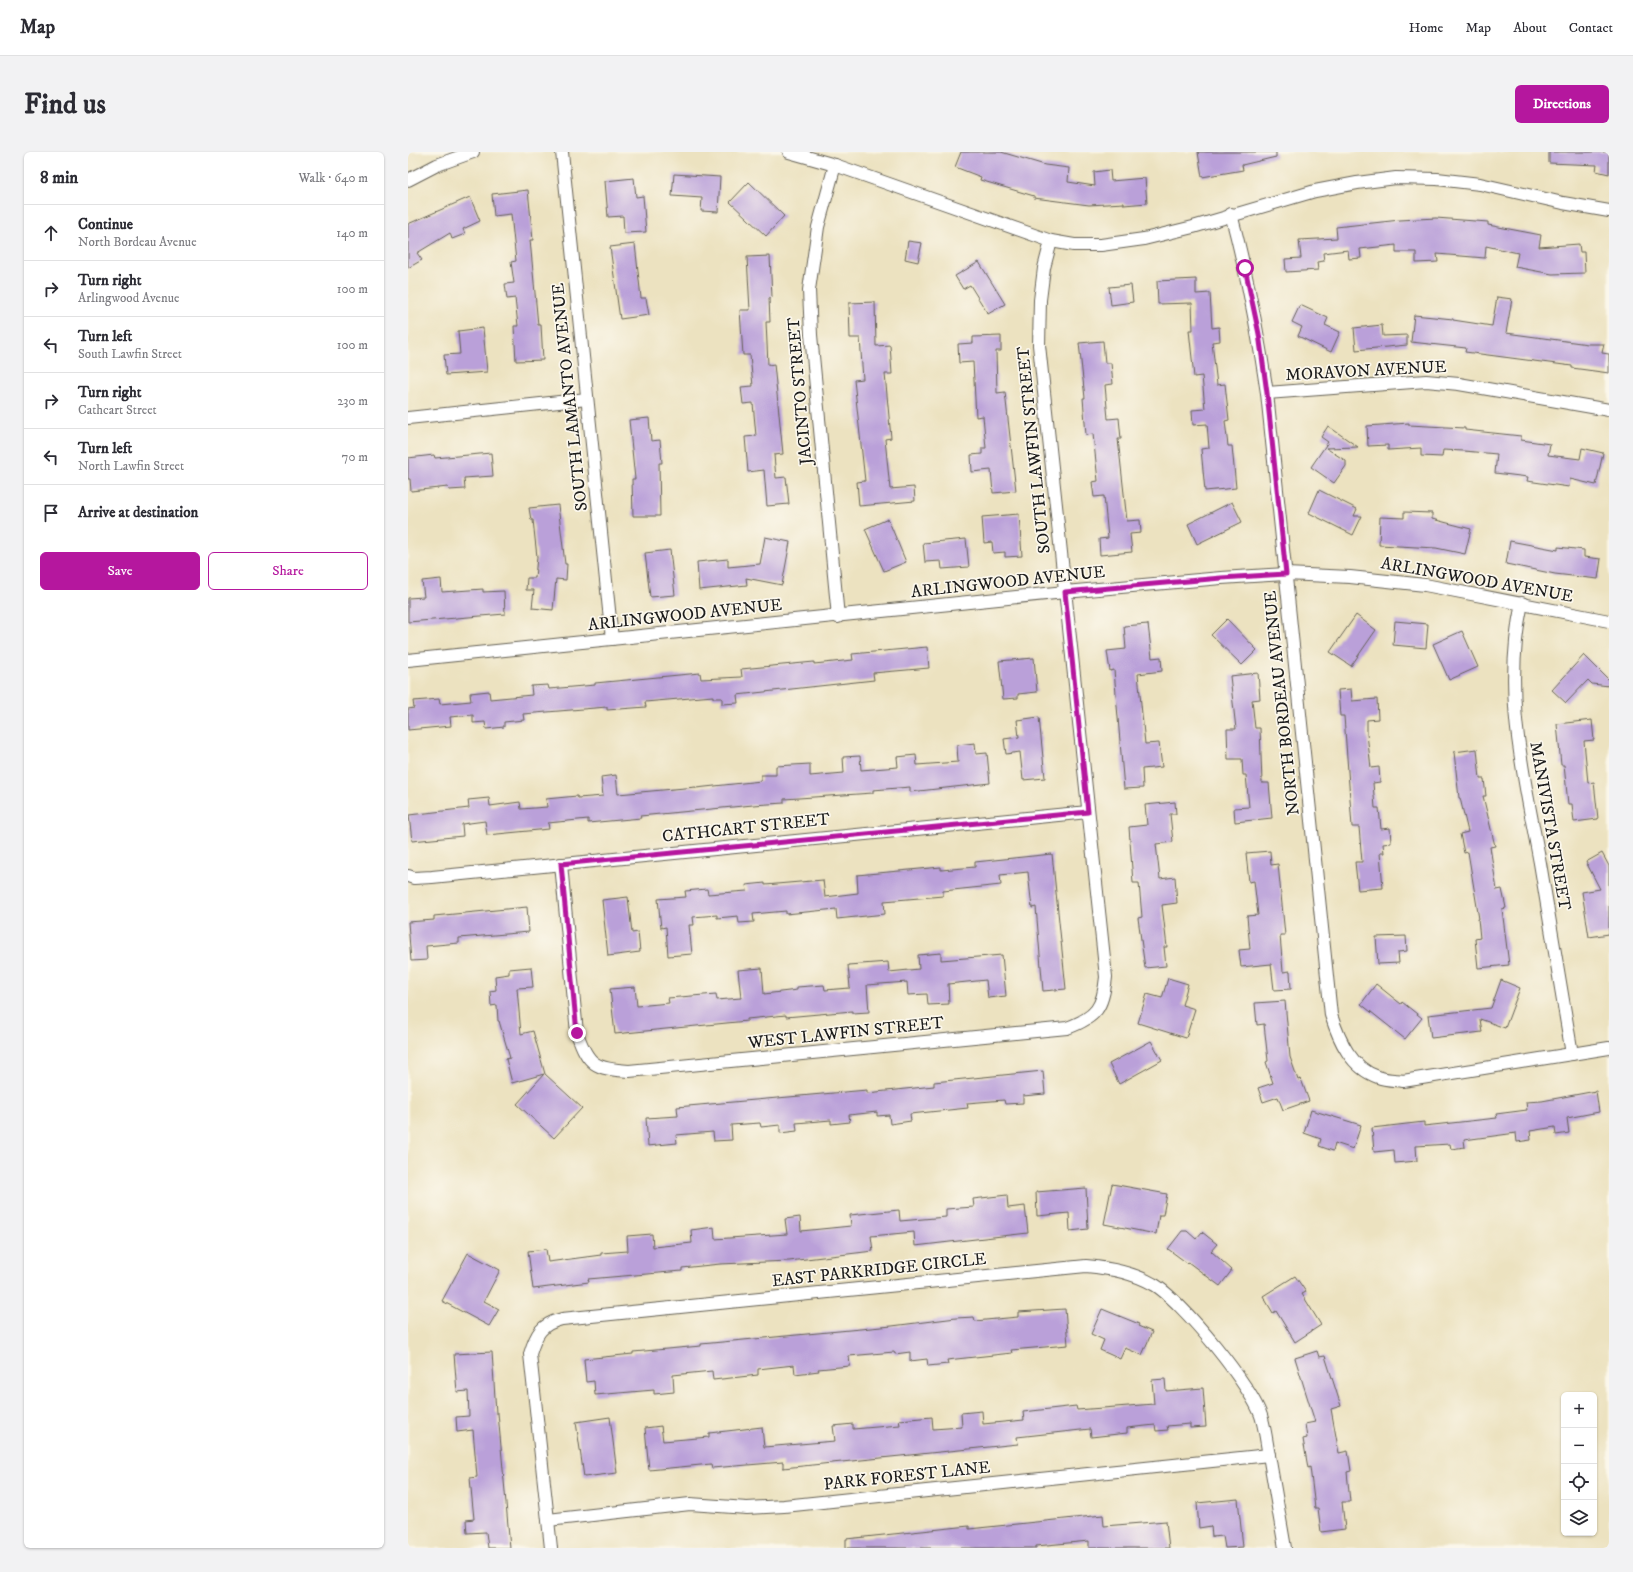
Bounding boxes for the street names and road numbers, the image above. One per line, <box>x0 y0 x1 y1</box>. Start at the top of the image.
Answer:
street label: SOUTH LAMANTO AVENUE <box>547 282 593 512</box>
street label: JACINTO STREET <box>783 316 818 468</box>
street label: SOUTH LAWFIN STREET <box>1012 345 1056 555</box>
street label: MORAVON AVENUE <box>1285 356 1447 386</box>
street label: ARLINGWOOD AVENUE <box>1379 552 1575 608</box>
street label: ARLINGWOOD AVENUE <box>910 561 1106 603</box>
street label: NORTH BORDEAU AVENUE <box>1259 590 1305 816</box>
street label: ARLINGWOOD AVENUE <box>587 594 783 636</box>
street label: MANIVISTA STREET <box>1524 740 1576 912</box>
street label: CATHCART STREET <box>661 808 831 848</box>
street label: WEST LAWFIN STREET <box>746 1012 945 1054</box>
street label: EAST PARKRIDGE CIRCLE <box>771 1248 987 1292</box>
street label: PARK FOREST LANE <box>823 1456 991 1496</box>

